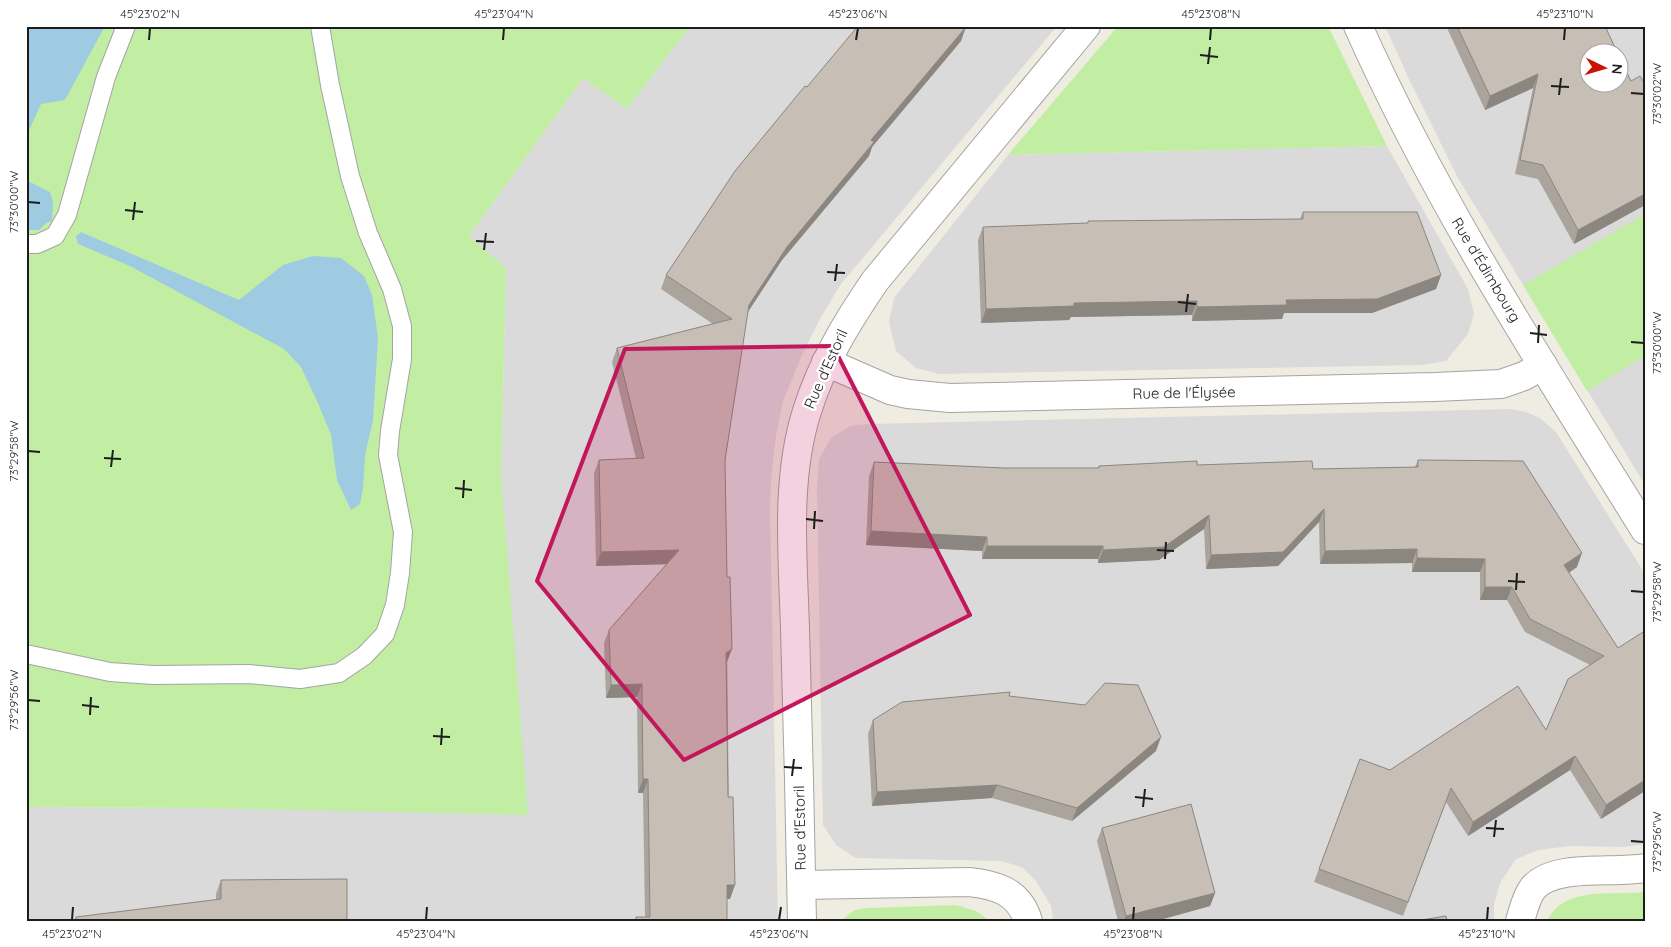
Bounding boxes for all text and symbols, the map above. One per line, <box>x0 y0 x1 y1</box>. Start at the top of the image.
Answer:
text: 45°23'02"N <box>120 6 180 21</box>
text: 45°23'04"N <box>475 6 534 21</box>
text: 45°23'06"N <box>828 6 888 21</box>
text: 45°23'08"N <box>1181 6 1241 21</box>
text: 45°23'10"N <box>1536 6 1594 21</box>
north arrow <box>1578 42 1628 92</box>
text: N <box>1608 63 1626 75</box>
text: 73°30'02"W <box>1649 63 1664 125</box>
text: 73°30'00"W <box>6 170 21 233</box>
street label: Rue d'Édimbourg <box>1448 214 1525 326</box>
text: 73°30'00"W <box>1649 311 1664 374</box>
street label: Rue d'Estoril <box>800 326 852 412</box>
street label: Rue de l'Élysée <box>1132 382 1236 403</box>
text: 73°29'58"W <box>6 420 21 482</box>
text: 73°29'58"W <box>1649 561 1664 623</box>
text: 73°29'56"W <box>6 669 21 731</box>
street label: Rue d'Estoril <box>789 785 810 871</box>
text: 73°29'56"W <box>1649 811 1664 873</box>
text: 45°23'02"N <box>42 926 102 941</box>
text: 45°23'04"N <box>397 926 456 941</box>
text: 45°23'06"N <box>749 926 809 941</box>
text: 45°23'08"N <box>1103 926 1163 941</box>
text: 45°23'10"N <box>1458 926 1516 941</box>

